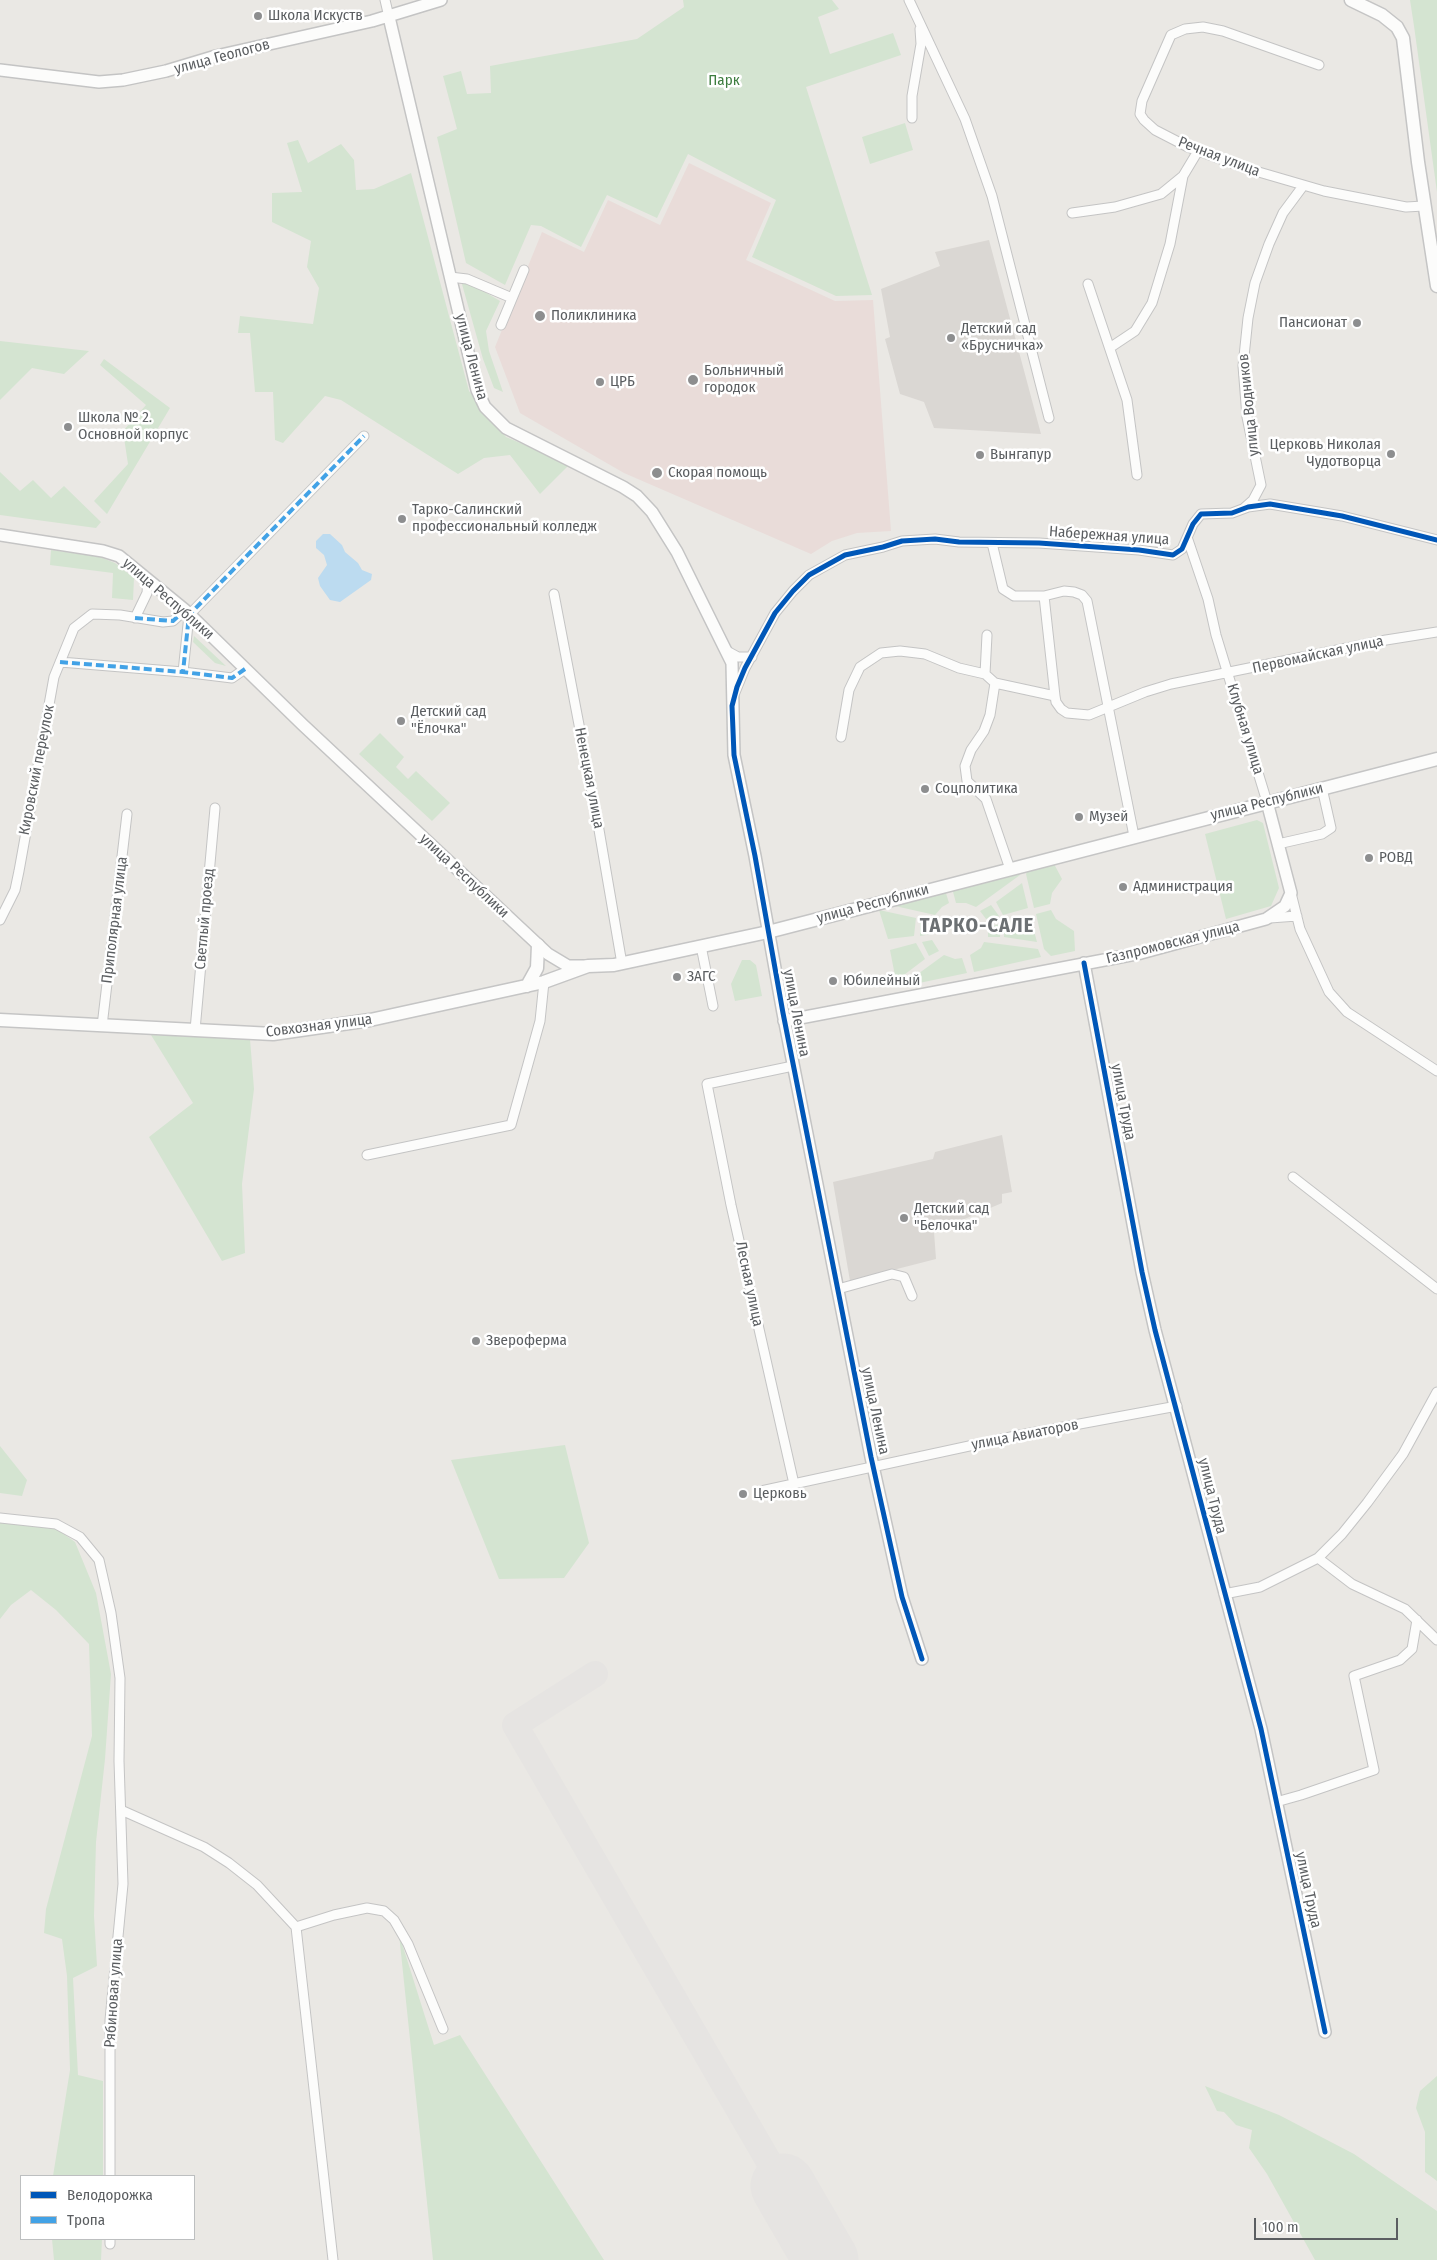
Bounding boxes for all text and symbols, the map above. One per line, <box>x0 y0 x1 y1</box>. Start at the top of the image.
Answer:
place label: Школа Искуств <box>268 7 363 25</box>
marker: Школа Искуств <box>252 10 264 22</box>
street label: улица Геологов <box>172 36 272 78</box>
park label: Парк <box>708 72 740 90</box>
street label: Речная улица <box>1176 133 1262 181</box>
place label: Поликлиника <box>551 307 637 325</box>
marker: Поликлиника <box>533 309 547 323</box>
street label: улица Ленина <box>451 312 491 402</box>
place label: Пансионат <box>1279 314 1347 332</box>
marker: Пансионат <box>1351 317 1363 329</box>
place label: Детский сад «Брусничка» <box>961 320 1044 355</box>
marker: Детский сад «Брусничка» <box>945 332 957 344</box>
street label: улица Водников <box>1235 353 1263 457</box>
place label: Больничный городок <box>704 362 784 397</box>
place label: ЦРБ <box>610 373 635 391</box>
marker: Больничный городок <box>686 373 700 387</box>
marker: ЦРБ <box>594 376 606 388</box>
place label: Школа № 2. Основной корпус <box>78 409 189 444</box>
marker: Школа № 2. Основной корпус <box>62 421 74 433</box>
place label: Церковь Николая Чудотворца <box>1269 436 1381 471</box>
place label: Вынгапур <box>990 446 1051 464</box>
marker: Церковь Николая Чудотворца <box>1385 448 1397 460</box>
marker: Вынгапур <box>974 449 986 461</box>
place label: Скорая помощь <box>668 464 767 482</box>
marker: Скорая помощь <box>650 466 664 480</box>
place label: Тарко-Салинский профессиональный колледж <box>412 501 597 536</box>
marker: Тарко-Салинский профессиональный колледж <box>396 513 408 525</box>
street label: Набережная улица <box>1048 523 1170 549</box>
street label: улица Республики <box>119 554 217 644</box>
street label: Первомайская улица <box>1251 632 1385 678</box>
street label: Клубная улица <box>1223 681 1267 777</box>
street label: Кировский переулок <box>16 703 58 837</box>
place label: Детский сад "Ёлочка" <box>411 703 486 738</box>
marker: Детский сад "Ёлочка" <box>395 715 407 727</box>
street label: Ненецкая улица <box>570 726 608 830</box>
street label: улица Республики <box>1209 779 1325 825</box>
place label: Соцполитика <box>935 780 1018 798</box>
marker: Соцполитика <box>919 783 931 795</box>
place label: Музей <box>1089 808 1128 826</box>
marker: Музей <box>1073 811 1085 823</box>
street label: улица Республики <box>416 830 512 922</box>
place label: РОВД <box>1379 849 1413 867</box>
marker: РОВД <box>1363 852 1375 864</box>
street label: Приполярная улица <box>98 855 132 985</box>
street label: Светлый проезд <box>192 868 218 970</box>
place label: Администрация <box>1133 878 1233 896</box>
street label: улица Республики <box>815 880 931 928</box>
marker: Администрация <box>1117 881 1129 893</box>
district label: ТАРКО-САЛЕ <box>919 914 1035 938</box>
street label: Газпромовская улица <box>1104 918 1242 968</box>
place label: ЗАГС <box>687 968 716 986</box>
street label: улица Ленина <box>779 968 813 1058</box>
marker: ЗАГС <box>671 971 683 983</box>
place label: Юбилейный <box>843 972 920 990</box>
marker: Юбилейный <box>827 975 839 987</box>
street label: Совхозная улица <box>265 1011 373 1041</box>
street label: улица Труда <box>1107 1062 1139 1142</box>
place label: Детский сад "Белочка" <box>914 1200 989 1235</box>
marker: Детский сад "Белочка" <box>898 1212 910 1224</box>
street label: Лесная улица <box>731 1240 767 1328</box>
place label: Звероферма <box>486 1332 567 1350</box>
marker: Звероферма <box>470 1335 482 1347</box>
street label: улица Ленина <box>857 1366 893 1456</box>
street label: улица Авиаторов <box>970 1416 1080 1454</box>
street label: улица Труда <box>1194 1456 1230 1536</box>
place label: Церковь <box>753 1485 807 1503</box>
marker: Церковь <box>737 1488 749 1500</box>
street label: улица Труда <box>1291 1850 1325 1930</box>
street label: Рябиновая улица <box>101 1938 127 2048</box>
legend <box>20 2175 195 2240</box>
text: Велодорожка <box>67 2186 153 2204</box>
scale bar <box>1257 2208 1401 2240</box>
text: Тропа <box>67 2211 105 2229</box>
text: 100 m <box>1262 2218 1299 2236</box>

